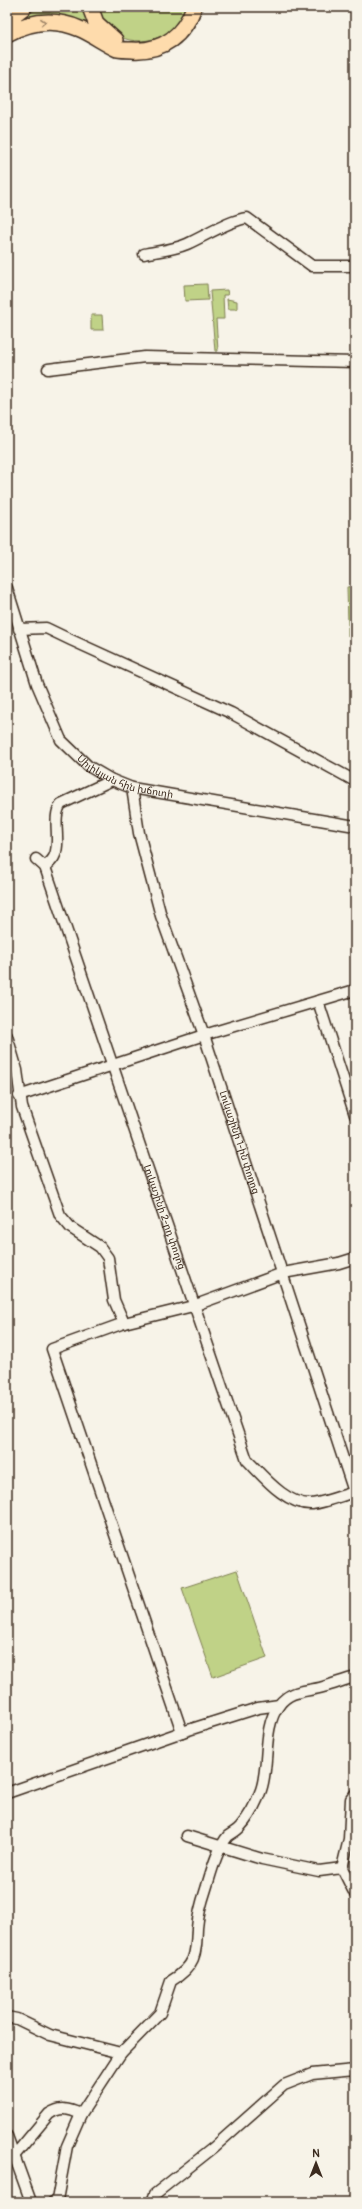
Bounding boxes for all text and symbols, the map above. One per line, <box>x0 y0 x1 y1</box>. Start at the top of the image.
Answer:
one-way arrow <box>40 18 46 26</box>
street label: Սիլիկյան հին խճուղի <box>74 753 174 801</box>
street label: Լուկաշինի 1-ին փողոց <box>217 1089 262 1196</box>
street label: Լուկաշինի 2-րդ փողոց <box>141 1163 188 1271</box>
north arrow <box>296 2143 336 2183</box>
text: N <box>312 2147 320 2160</box>

